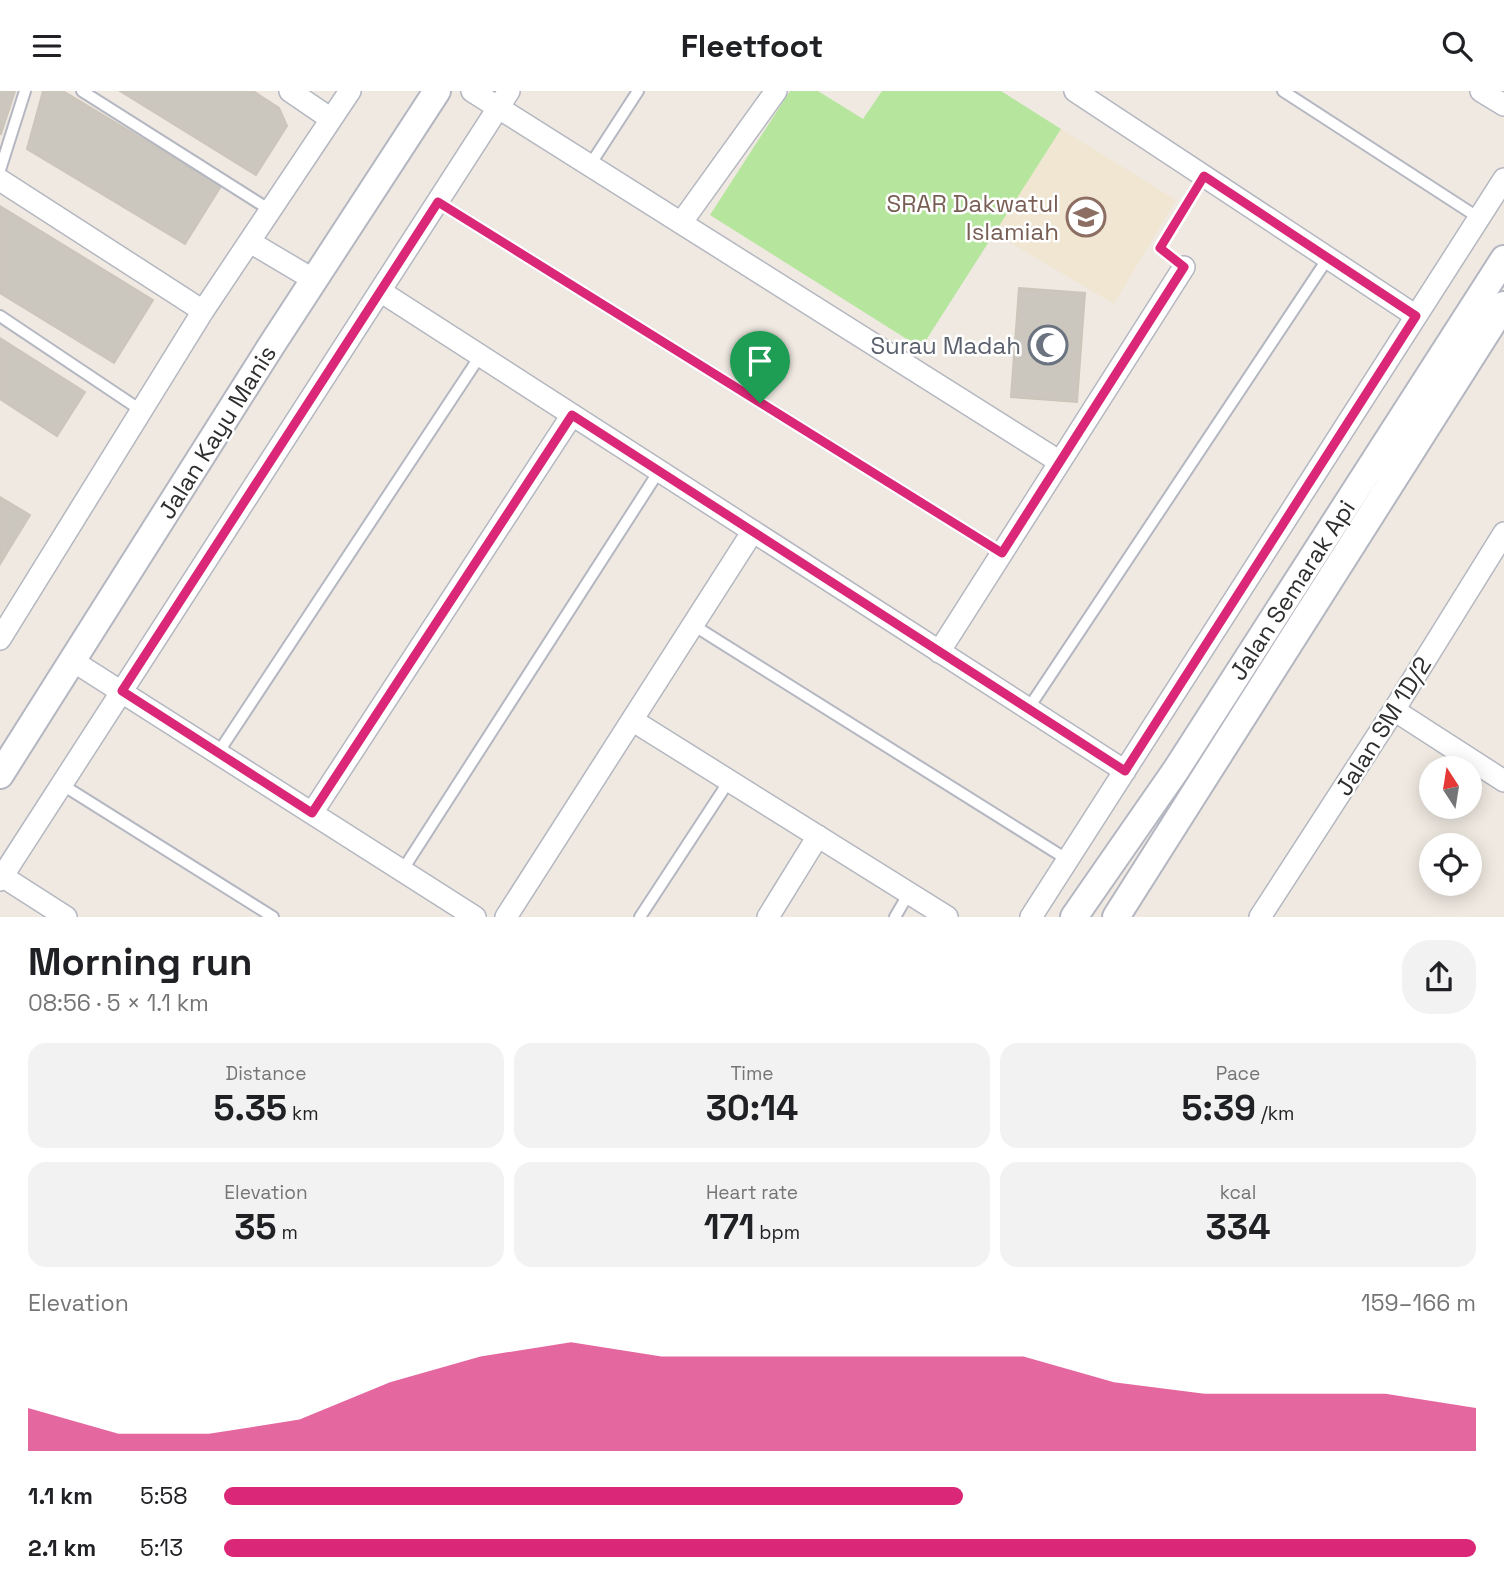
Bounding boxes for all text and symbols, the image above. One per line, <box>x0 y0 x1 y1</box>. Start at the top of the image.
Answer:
text: Fleetfoot <box>681 26 823 66</box>
icon: menu <box>28 27 66 65</box>
icon: search <box>1438 27 1476 65</box>
place label: SRAR Dakwatul Islamiah <box>886 188 1059 247</box>
school or university icon: SRAR Dakwatul Islamiah <box>1065 196 1107 238</box>
mosque icon: Surau Madah <box>1027 324 1069 366</box>
place label: Surau Madah <box>870 330 1021 361</box>
pin <box>730 331 790 403</box>
street label: Jalan Kayu Manis <box>151 339 283 525</box>
icon: arrive <box>741 342 779 380</box>
street label: Jalan Semarak Api <box>1222 494 1362 686</box>
street label: Jalan SM 1D/2 <box>1328 651 1438 801</box>
north arrow <box>1419 756 1482 819</box>
map controls <box>1419 756 1482 896</box>
button: locate <box>1419 833 1482 896</box>
text: Morning run <box>28 938 253 986</box>
button: share <box>1402 940 1476 1014</box>
text: 08:56 · 5 × 1.1 km <box>28 988 209 1018</box>
text: Distance <box>226 1061 306 1086</box>
text: Time <box>730 1061 774 1086</box>
text: Pace <box>1216 1061 1260 1086</box>
text: 5.35 <box>213 1086 287 1130</box>
text: 30:14 <box>706 1086 798 1130</box>
text: 5:39 <box>1182 1086 1256 1130</box>
text: km <box>287 1101 319 1126</box>
text: /km <box>1256 1101 1294 1126</box>
text: Elevation <box>224 1180 308 1205</box>
text: Heart rate <box>706 1180 798 1205</box>
text: kcal <box>1220 1180 1256 1205</box>
text: 35 <box>234 1205 277 1249</box>
text: 171 <box>704 1205 754 1249</box>
text: 334 <box>1206 1205 1270 1249</box>
text: m <box>277 1220 298 1245</box>
text: bpm <box>754 1220 800 1245</box>
text: Elevation <box>28 1288 129 1318</box>
text: 159–166 m <box>1361 1288 1476 1318</box>
text: 1.1 km <box>28 1481 93 1511</box>
text: 5:58 <box>140 1481 188 1511</box>
text: 2.1 km <box>28 1533 96 1563</box>
text: 5:13 <box>140 1533 183 1563</box>

